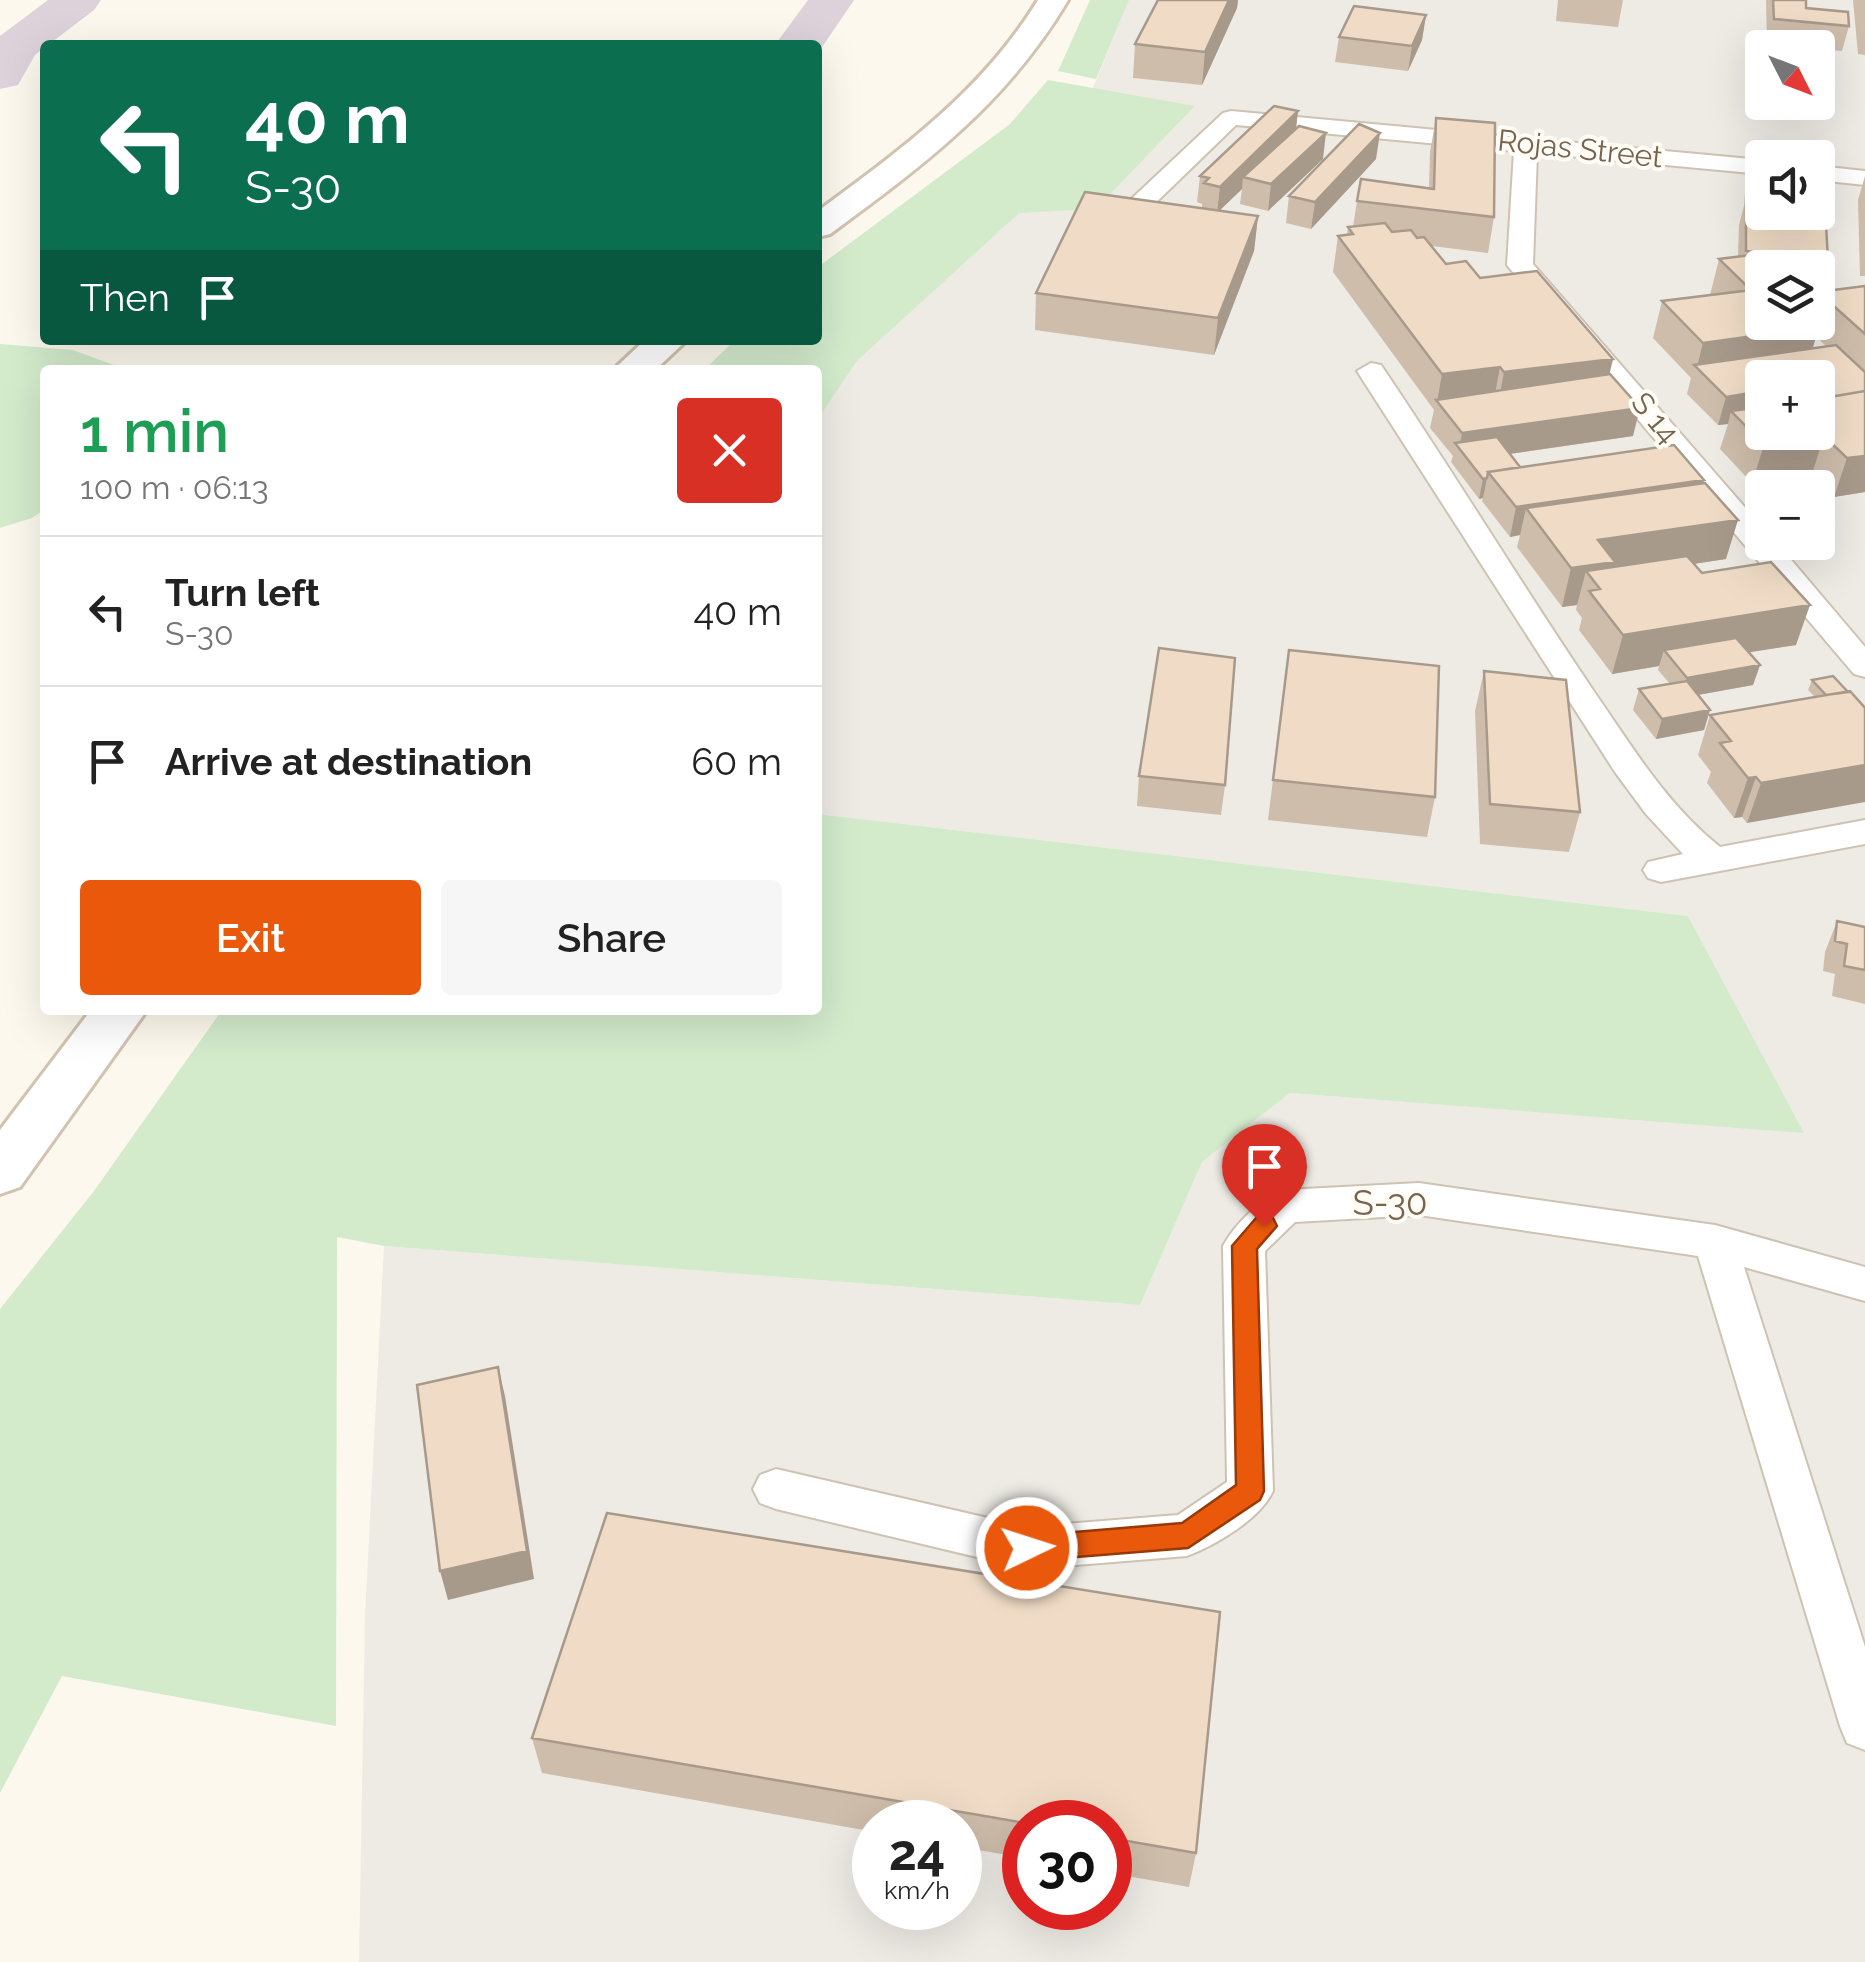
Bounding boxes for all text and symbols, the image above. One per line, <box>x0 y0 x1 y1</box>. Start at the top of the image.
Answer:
north arrow <box>1745 30 1835 120</box>
map controls <box>1745 30 1835 560</box>
text: 40 m <box>245 77 410 159</box>
icon: left <box>80 80 210 210</box>
street label: Rojas Street <box>1496 122 1664 175</box>
button: sound <box>1745 140 1835 230</box>
text: S-30 <box>245 161 341 214</box>
button: layers <box>1745 250 1835 340</box>
icon: arrive <box>190 270 245 325</box>
text: Then <box>80 275 170 320</box>
button: + <box>1745 360 1835 450</box>
street label: S 14 <box>1624 385 1686 450</box>
text: 1 min <box>80 396 229 466</box>
button: close <box>677 398 782 503</box>
text: 100 m · 06:13 <box>80 469 268 506</box>
button: − <box>1745 470 1835 560</box>
text: Turn left <box>165 570 320 615</box>
icon: left <box>80 584 135 639</box>
text: 40 m <box>693 589 782 634</box>
text: S-30 <box>165 615 233 652</box>
icon: arrive <box>80 734 135 789</box>
text: Arrive at destination <box>165 739 532 784</box>
text: 60 m <box>691 739 782 784</box>
button: Exit <box>80 880 421 995</box>
button: Share <box>441 880 782 995</box>
pin <box>1222 1124 1307 1227</box>
icon: arrive <box>1237 1139 1292 1194</box>
street label: S-30 <box>1353 1182 1427 1223</box>
position arrow <box>975 1496 1079 1600</box>
speed limit sign: 30 <box>1002 1800 1132 1930</box>
text: 24 <box>889 1823 945 1882</box>
text: km/h <box>884 1875 950 1905</box>

